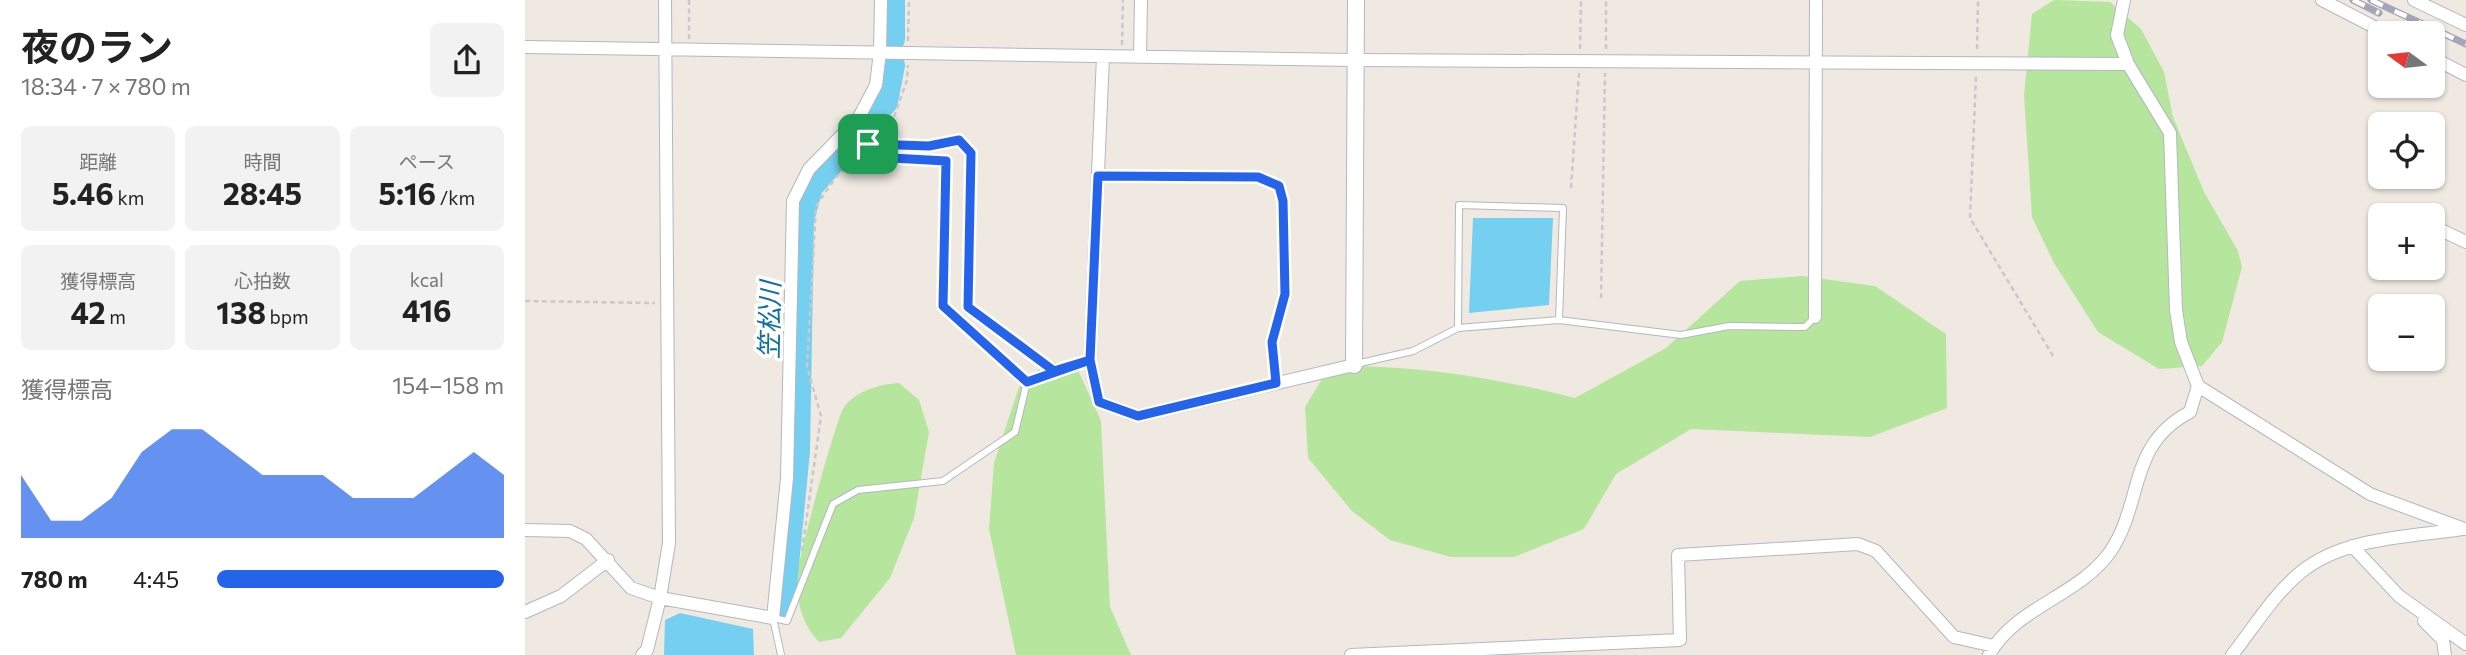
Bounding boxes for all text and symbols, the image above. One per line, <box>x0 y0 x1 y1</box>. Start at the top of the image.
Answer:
north arrow <box>2368 21 2445 98</box>
map controls <box>2368 21 2445 371</box>
text: 夜のラン <box>21 22 173 69</box>
button: share <box>430 23 504 97</box>
text: 18:34 · 7 × 780 m <box>21 72 191 100</box>
button: locate <box>2368 112 2445 189</box>
pin <box>838 114 898 174</box>
icon: arrive <box>849 125 887 163</box>
text: 距離 <box>79 150 117 173</box>
text: 時間 <box>243 150 282 173</box>
text: ペース <box>399 150 455 173</box>
text: 5.46 <box>52 174 114 211</box>
text: 28:45 <box>223 174 302 211</box>
text: 5:16 <box>379 174 436 211</box>
text: km <box>114 186 144 209</box>
text: /km <box>436 186 475 209</box>
button: + <box>2368 203 2445 280</box>
text: kcal <box>410 268 444 291</box>
text: 獲得標高 <box>60 269 136 292</box>
text: 心拍数 <box>234 269 291 292</box>
water label: 笠松川 <box>752 278 785 359</box>
text: 416 <box>402 291 452 328</box>
text: 42 <box>70 293 106 330</box>
text: 138 <box>216 293 266 330</box>
button: − <box>2368 294 2445 371</box>
text: m <box>106 305 126 328</box>
text: bpm <box>266 305 309 328</box>
text: 154–158 m <box>392 371 504 399</box>
text: 獲得標高 <box>21 375 113 403</box>
text: 780 m <box>21 565 87 593</box>
text: 4:45 <box>133 565 179 593</box>

